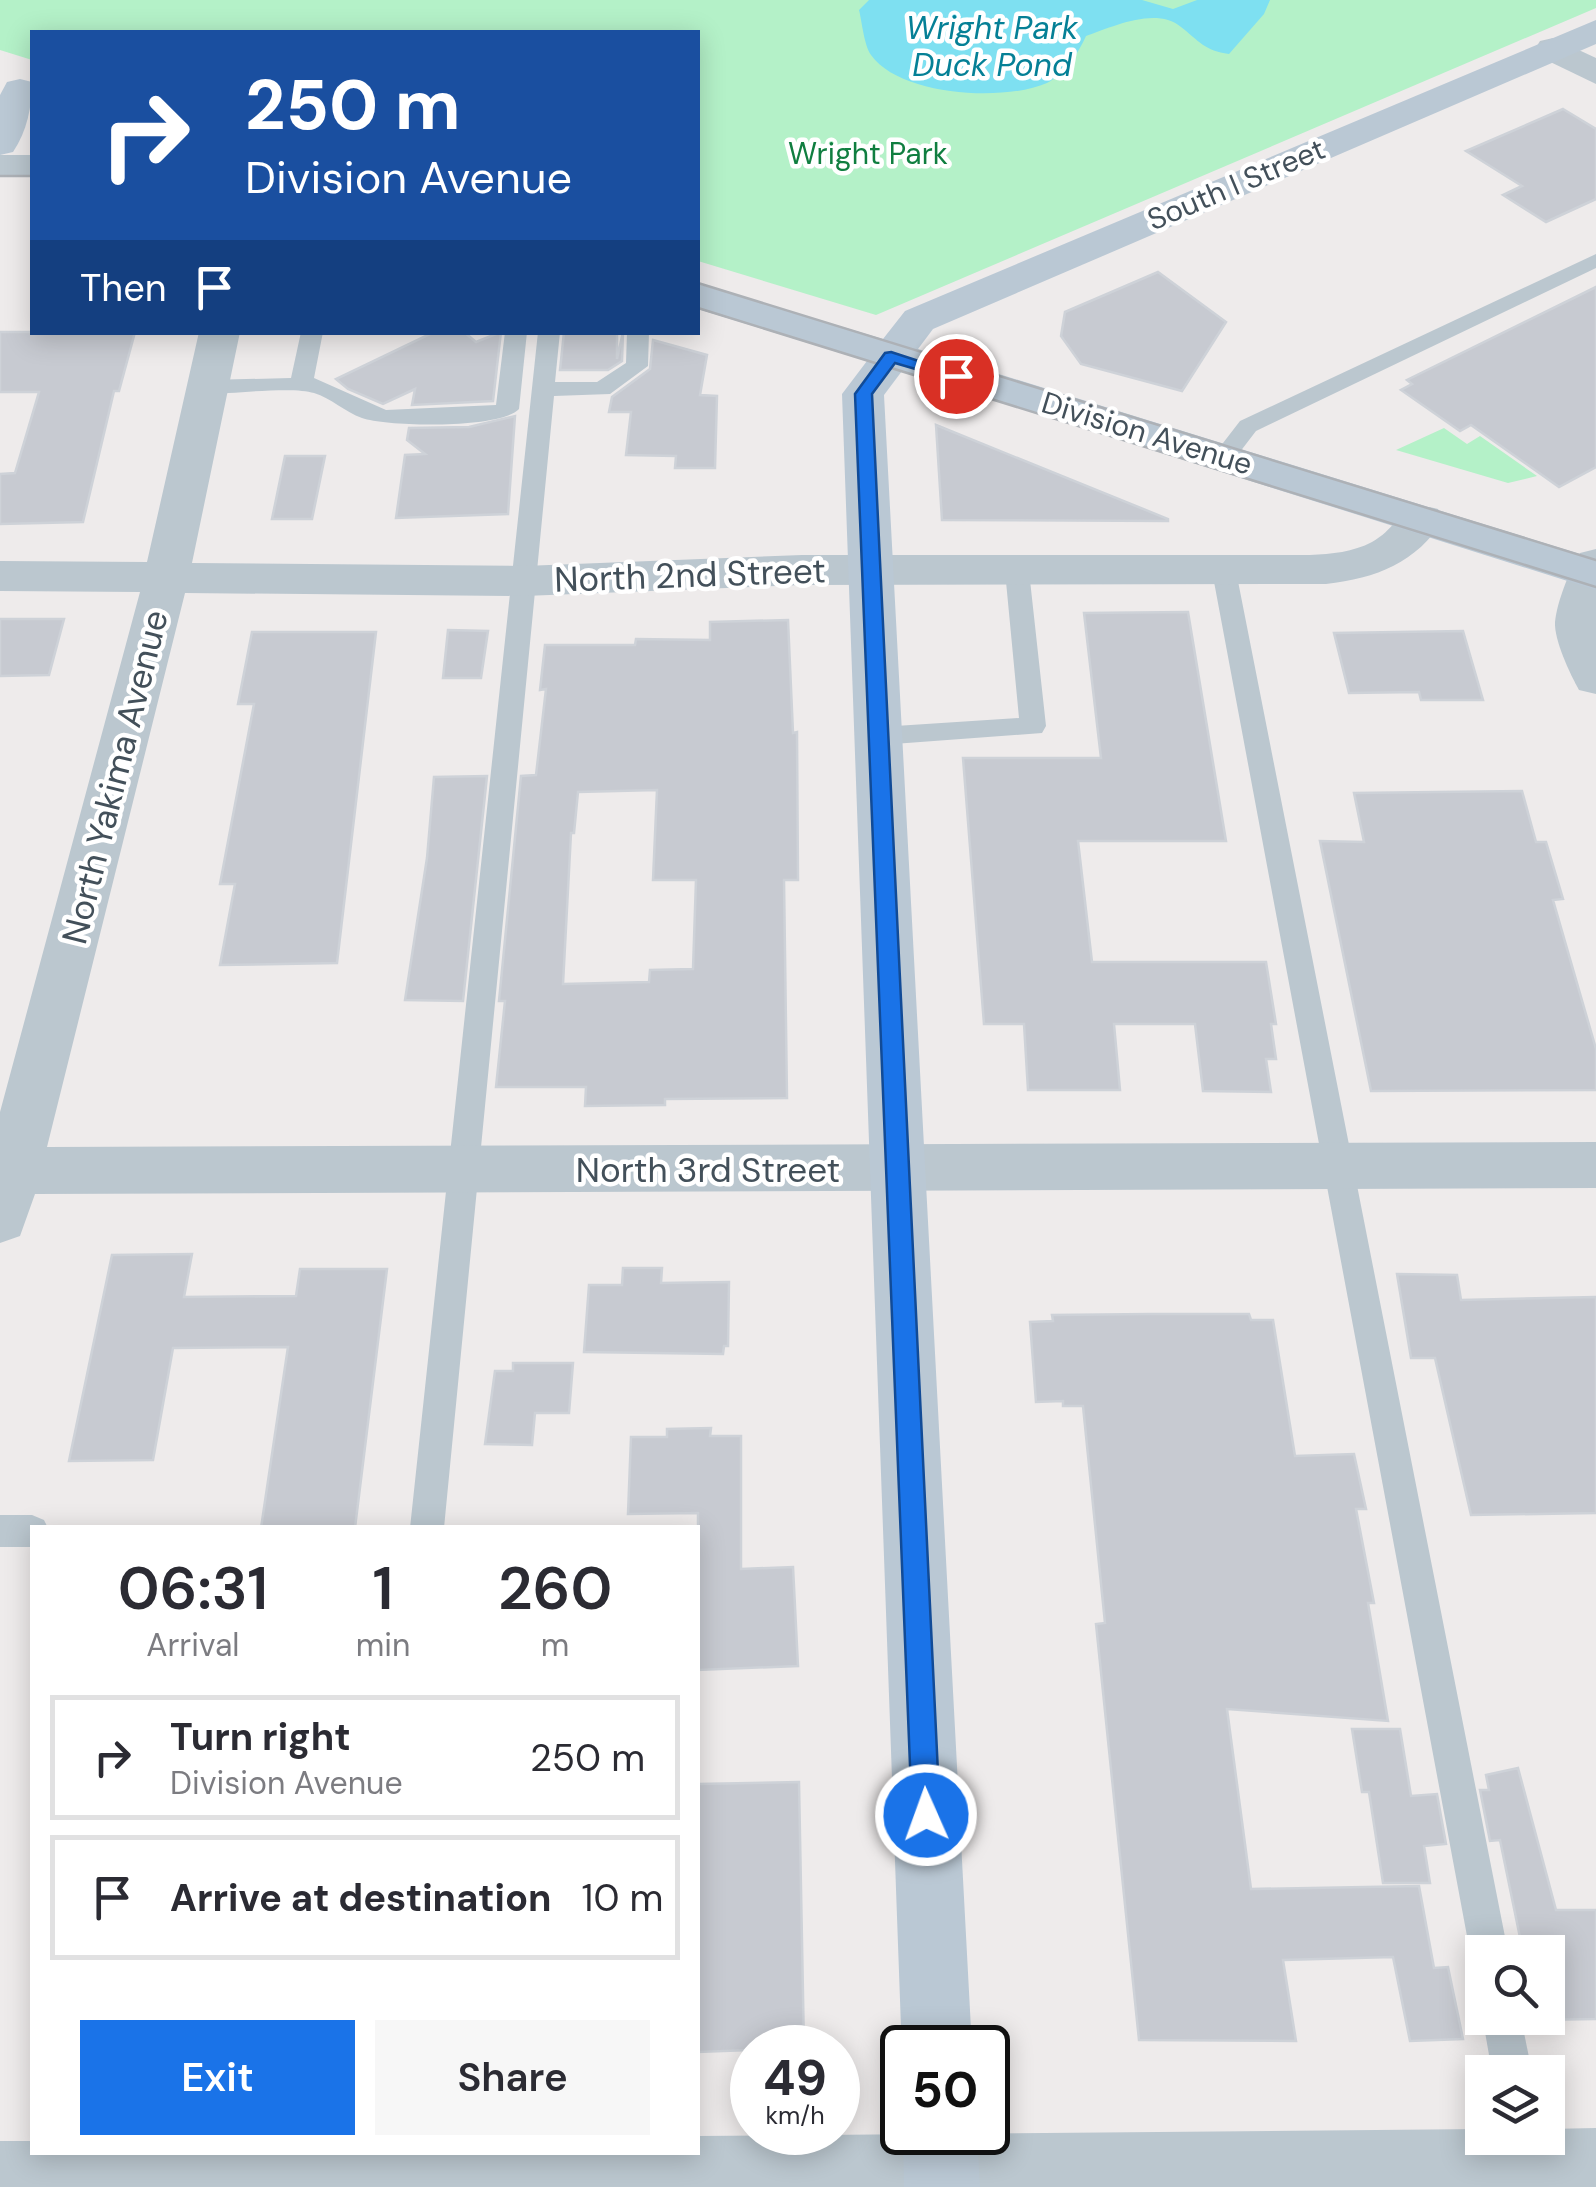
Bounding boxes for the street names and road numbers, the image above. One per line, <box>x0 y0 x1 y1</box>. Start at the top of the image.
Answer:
street label: South I Street <box>1141 129 1331 239</box>
street label: Division Avenue <box>1037 382 1257 484</box>
street label: North 2nd Street <box>553 547 827 603</box>
street label: North Yakima Avenue <box>51 605 179 949</box>
street label: North 3rd Street <box>576 1147 840 1193</box>

